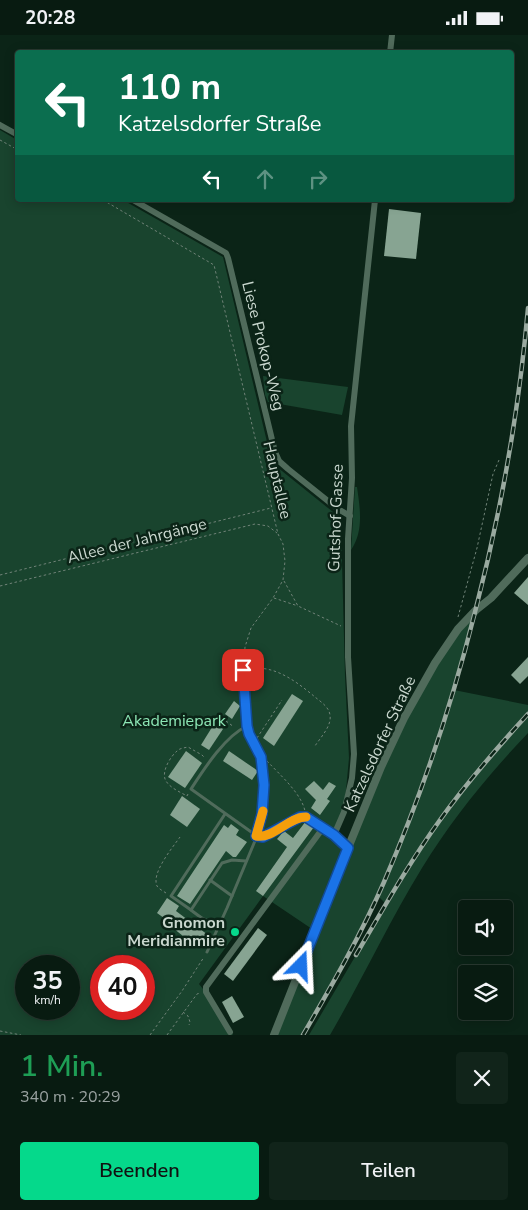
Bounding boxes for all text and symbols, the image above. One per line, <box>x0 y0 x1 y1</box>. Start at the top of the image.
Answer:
text: 20:28 <box>25 5 75 31</box>
text: 110 m <box>118 64 221 111</box>
icon: left <box>35 70 100 135</box>
text: Katzelsdorfer Straße <box>118 109 321 139</box>
icon: left <box>198 165 226 193</box>
icon: ahead <box>251 165 279 193</box>
icon: right <box>304 165 332 193</box>
street label: Liese Prokop-Weg <box>236 279 290 413</box>
street label: Hauptallee <box>257 439 297 521</box>
street label: Gutshof-Gasse <box>323 464 349 572</box>
street label: Allee der Jahrgänge <box>65 513 209 569</box>
pin <box>222 649 264 691</box>
icon: arrive <box>229 656 257 684</box>
street label: Katzelsdorfer Straße <box>339 672 421 816</box>
park label: Akademiepark <box>122 710 227 732</box>
map controls <box>458 900 513 1020</box>
button: sound <box>458 900 513 955</box>
place label: Gnomon Meridianmire <box>127 912 225 952</box>
marker: Gnomon Meridianmire <box>229 926 241 938</box>
position arrow <box>274 939 326 991</box>
speed limit sign: 40 <box>90 955 155 1020</box>
text: 35 <box>32 964 63 998</box>
button: layers <box>458 965 513 1020</box>
text: km/h <box>34 992 61 1008</box>
text: 1 Min. <box>20 1046 103 1087</box>
button: close <box>456 1052 508 1104</box>
text: 340 m · 20:29 <box>20 1086 121 1108</box>
button: Beenden <box>20 1142 259 1200</box>
button: Teilen <box>269 1142 508 1200</box>

